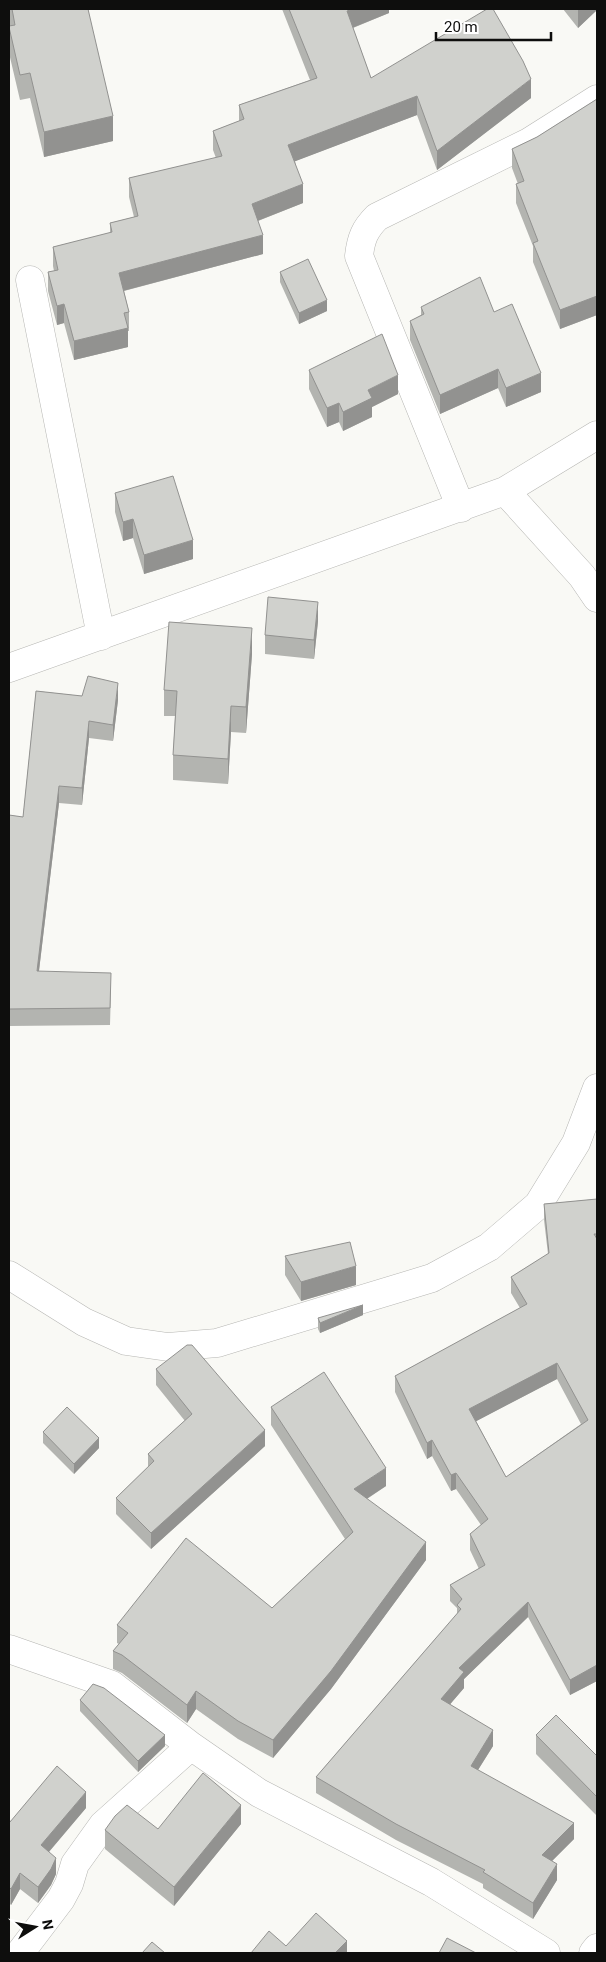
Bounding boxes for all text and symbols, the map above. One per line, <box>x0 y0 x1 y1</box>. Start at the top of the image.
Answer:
scale bar <box>436 10 551 42</box>
text: 20 m <box>444 18 478 36</box>
north arrow <box>10 1902 60 1952</box>
text: N <box>39 1918 57 1931</box>

